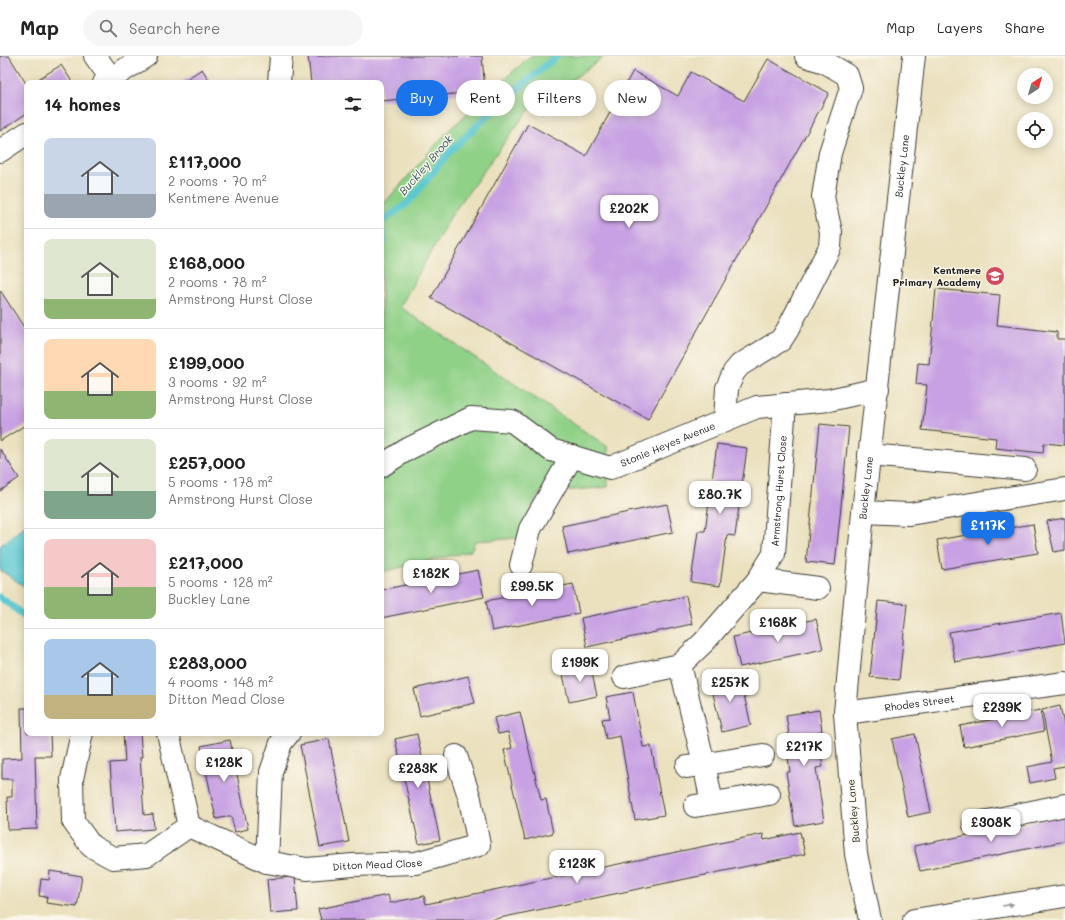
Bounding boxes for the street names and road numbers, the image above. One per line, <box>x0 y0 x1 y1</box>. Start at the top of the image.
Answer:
street label: Buckley Lane <box>891 134 912 198</box>
street label: Stonie Heyes Avenue <box>618 418 717 470</box>
street label: Armstrong Hurst Close <box>768 435 790 547</box>
street label: Buckley Lane <box>855 456 876 520</box>
street label: Rhodes Street <box>883 691 955 715</box>
street label: Buckley Lane <box>843 779 863 843</box>
street label: Ditton Mead Close <box>332 855 424 874</box>

